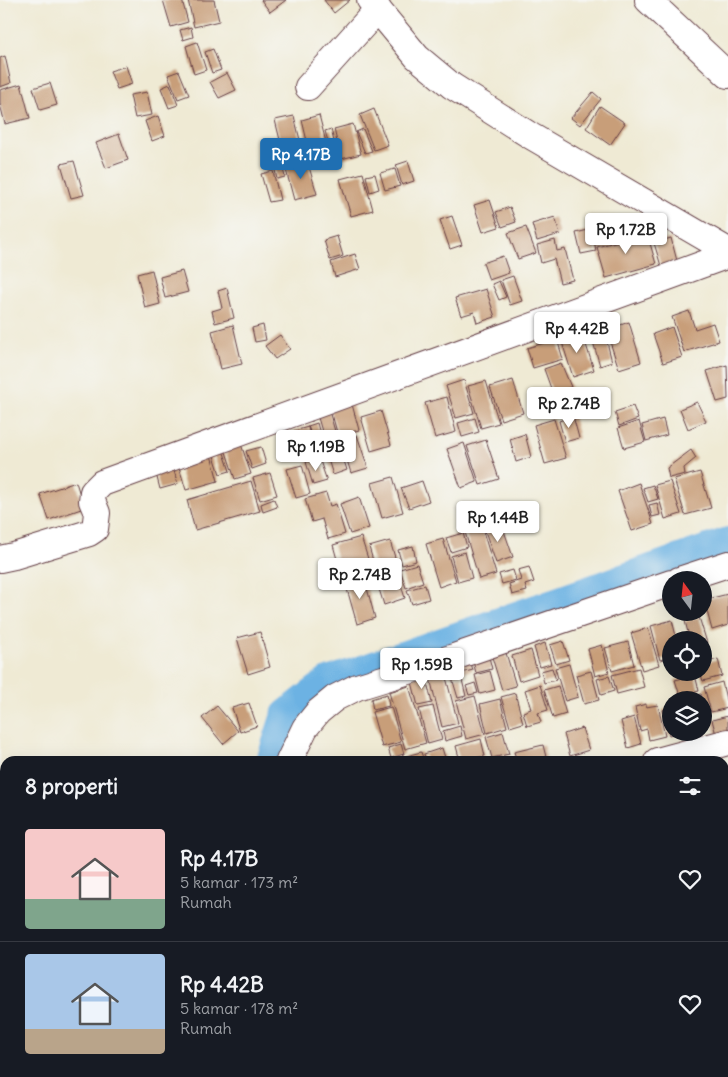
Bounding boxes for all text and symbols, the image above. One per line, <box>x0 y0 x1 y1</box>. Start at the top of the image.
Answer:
pin: Rp 4.17B <box>249 138 353 180</box>
text: Rp 4.17B <box>271 144 331 164</box>
pin: Rp 1.72B <box>574 212 678 255</box>
text: Rp 1.72B <box>596 219 656 239</box>
pin: Rp 4.42B <box>525 312 629 354</box>
text: Rp 4.42B <box>545 318 609 338</box>
pin: Rp 2.74B <box>517 386 621 429</box>
text: Rp 2.74B <box>538 393 600 413</box>
pin: Rp 1.19B <box>264 430 368 472</box>
text: Rp 1.19B <box>287 436 345 456</box>
pin: Rp 1.44B <box>446 500 550 543</box>
text: Rp 1.44B <box>467 507 529 527</box>
pin: Rp 2.74B <box>308 558 412 600</box>
text: Rp 2.74B <box>329 564 391 584</box>
north arrow <box>662 571 712 621</box>
map controls <box>662 571 712 741</box>
button: locate <box>662 631 712 681</box>
pin: Rp 1.59B <box>370 648 474 690</box>
text: Rp 1.59B <box>391 654 453 674</box>
button: layers <box>662 691 712 741</box>
icon: filters <box>676 772 704 800</box>
text: 8 properti <box>25 773 118 800</box>
text: Rp 4.17B <box>180 845 258 872</box>
icon: home <box>65 849 125 909</box>
icon: heart <box>676 865 704 893</box>
text: 5 kamar · 173 m² <box>180 872 298 892</box>
text: Rumah <box>180 892 232 912</box>
text: Rp 4.42B <box>180 971 264 998</box>
icon: home <box>65 974 125 1034</box>
icon: heart <box>676 990 704 1018</box>
text: 5 kamar · 178 m² <box>180 998 298 1018</box>
text: Rumah <box>180 1018 232 1038</box>

